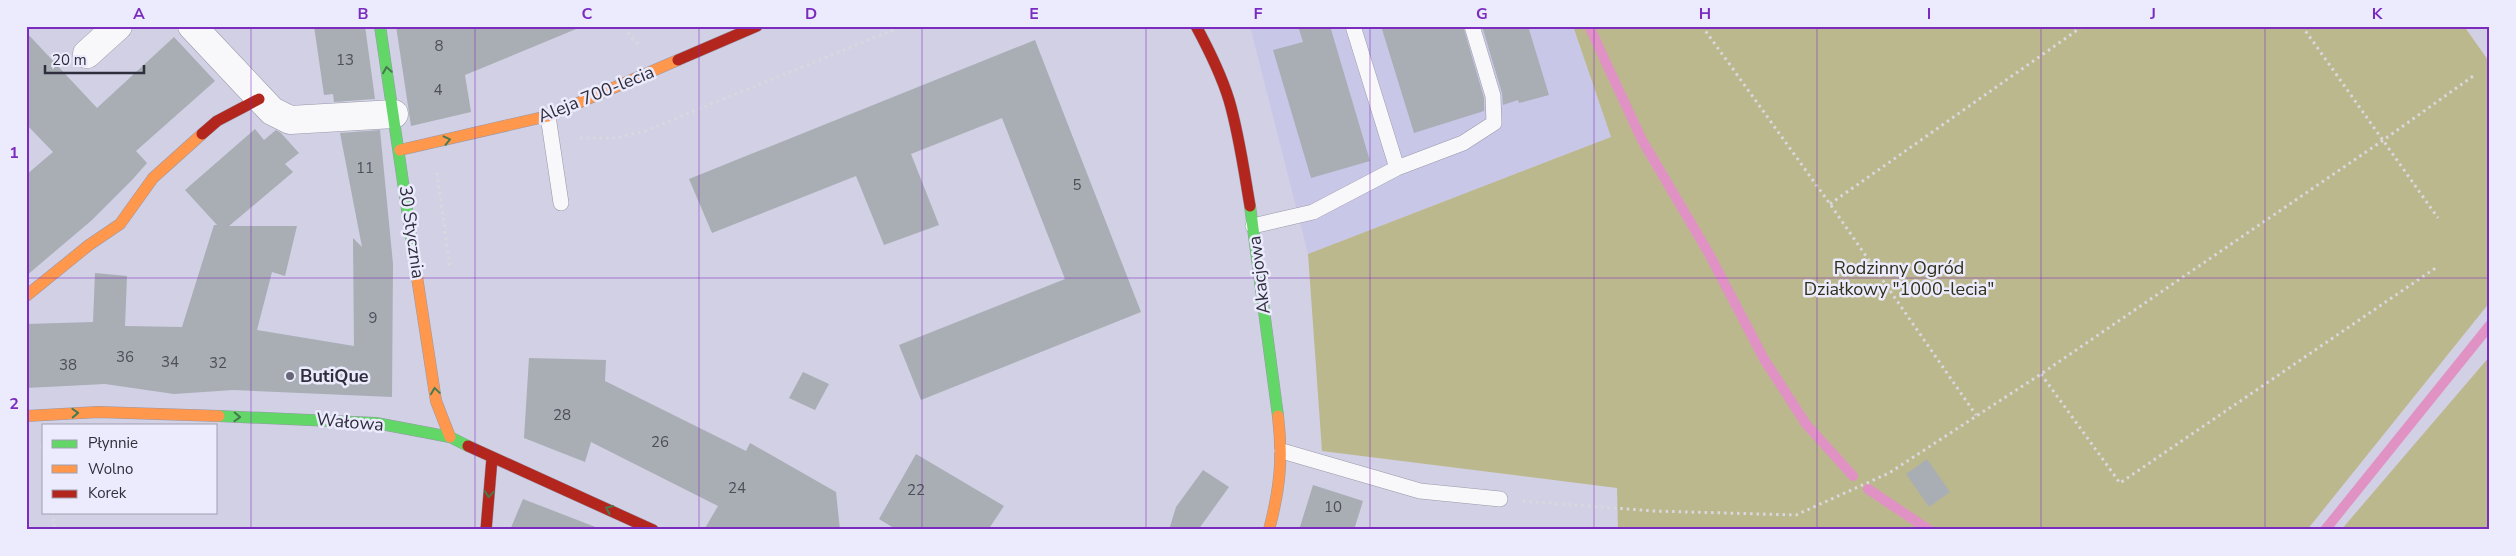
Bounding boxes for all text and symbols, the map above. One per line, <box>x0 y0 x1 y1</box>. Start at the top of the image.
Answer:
text: A <box>133 3 145 25</box>
text: B <box>357 3 369 25</box>
text: C <box>582 3 593 25</box>
text: D <box>805 3 817 25</box>
text: E <box>1029 3 1039 25</box>
text: F <box>1254 3 1263 25</box>
text: G <box>1476 3 1488 25</box>
text: H <box>1699 3 1711 25</box>
text: I <box>1927 3 1931 25</box>
text: J <box>2149 3 2156 25</box>
text: K <box>2372 3 2384 25</box>
house number: 8 <box>434 36 444 56</box>
scale bar <box>45 42 144 74</box>
text: 20 m <box>52 50 87 70</box>
house number: 13 <box>336 50 354 70</box>
street label: Aleja 700-lecia <box>534 60 658 128</box>
one-way arrow <box>382 66 393 74</box>
house number: 4 <box>433 80 443 100</box>
one-way arrow <box>443 135 452 145</box>
text: 1 <box>9 142 19 164</box>
house number: 11 <box>356 158 374 178</box>
house number: 5 <box>1072 175 1082 195</box>
street label: 30 Stycznia <box>394 184 430 280</box>
street label: Akacjowa <box>1242 235 1276 315</box>
park label: Rodzinny Ogród Działkowy "1000-lecia" <box>1804 256 1994 301</box>
house number: 9 <box>368 308 378 328</box>
house number: 36 <box>116 347 134 367</box>
house number: 34 <box>161 352 179 372</box>
house number: 32 <box>209 353 227 373</box>
house number: 38 <box>59 355 77 375</box>
place label: ButiQue <box>300 364 369 388</box>
marker: ButiQue <box>284 370 296 382</box>
one-way arrow <box>430 386 441 394</box>
text: 2 <box>9 393 19 415</box>
house number: 28 <box>553 405 571 425</box>
street label: Wałowa <box>315 407 385 437</box>
one-way arrow <box>72 408 79 418</box>
one-way arrow <box>234 411 242 422</box>
legend <box>42 424 218 514</box>
house number: 26 <box>651 432 669 452</box>
text: Płynnie <box>88 433 138 453</box>
text: Wolno <box>88 459 133 479</box>
house number: 24 <box>728 478 746 498</box>
house number: 22 <box>907 480 925 500</box>
text: Korek <box>88 483 127 503</box>
one-way arrow <box>484 490 495 498</box>
house number: 10 <box>1324 497 1342 517</box>
one-way arrow <box>605 505 614 516</box>

